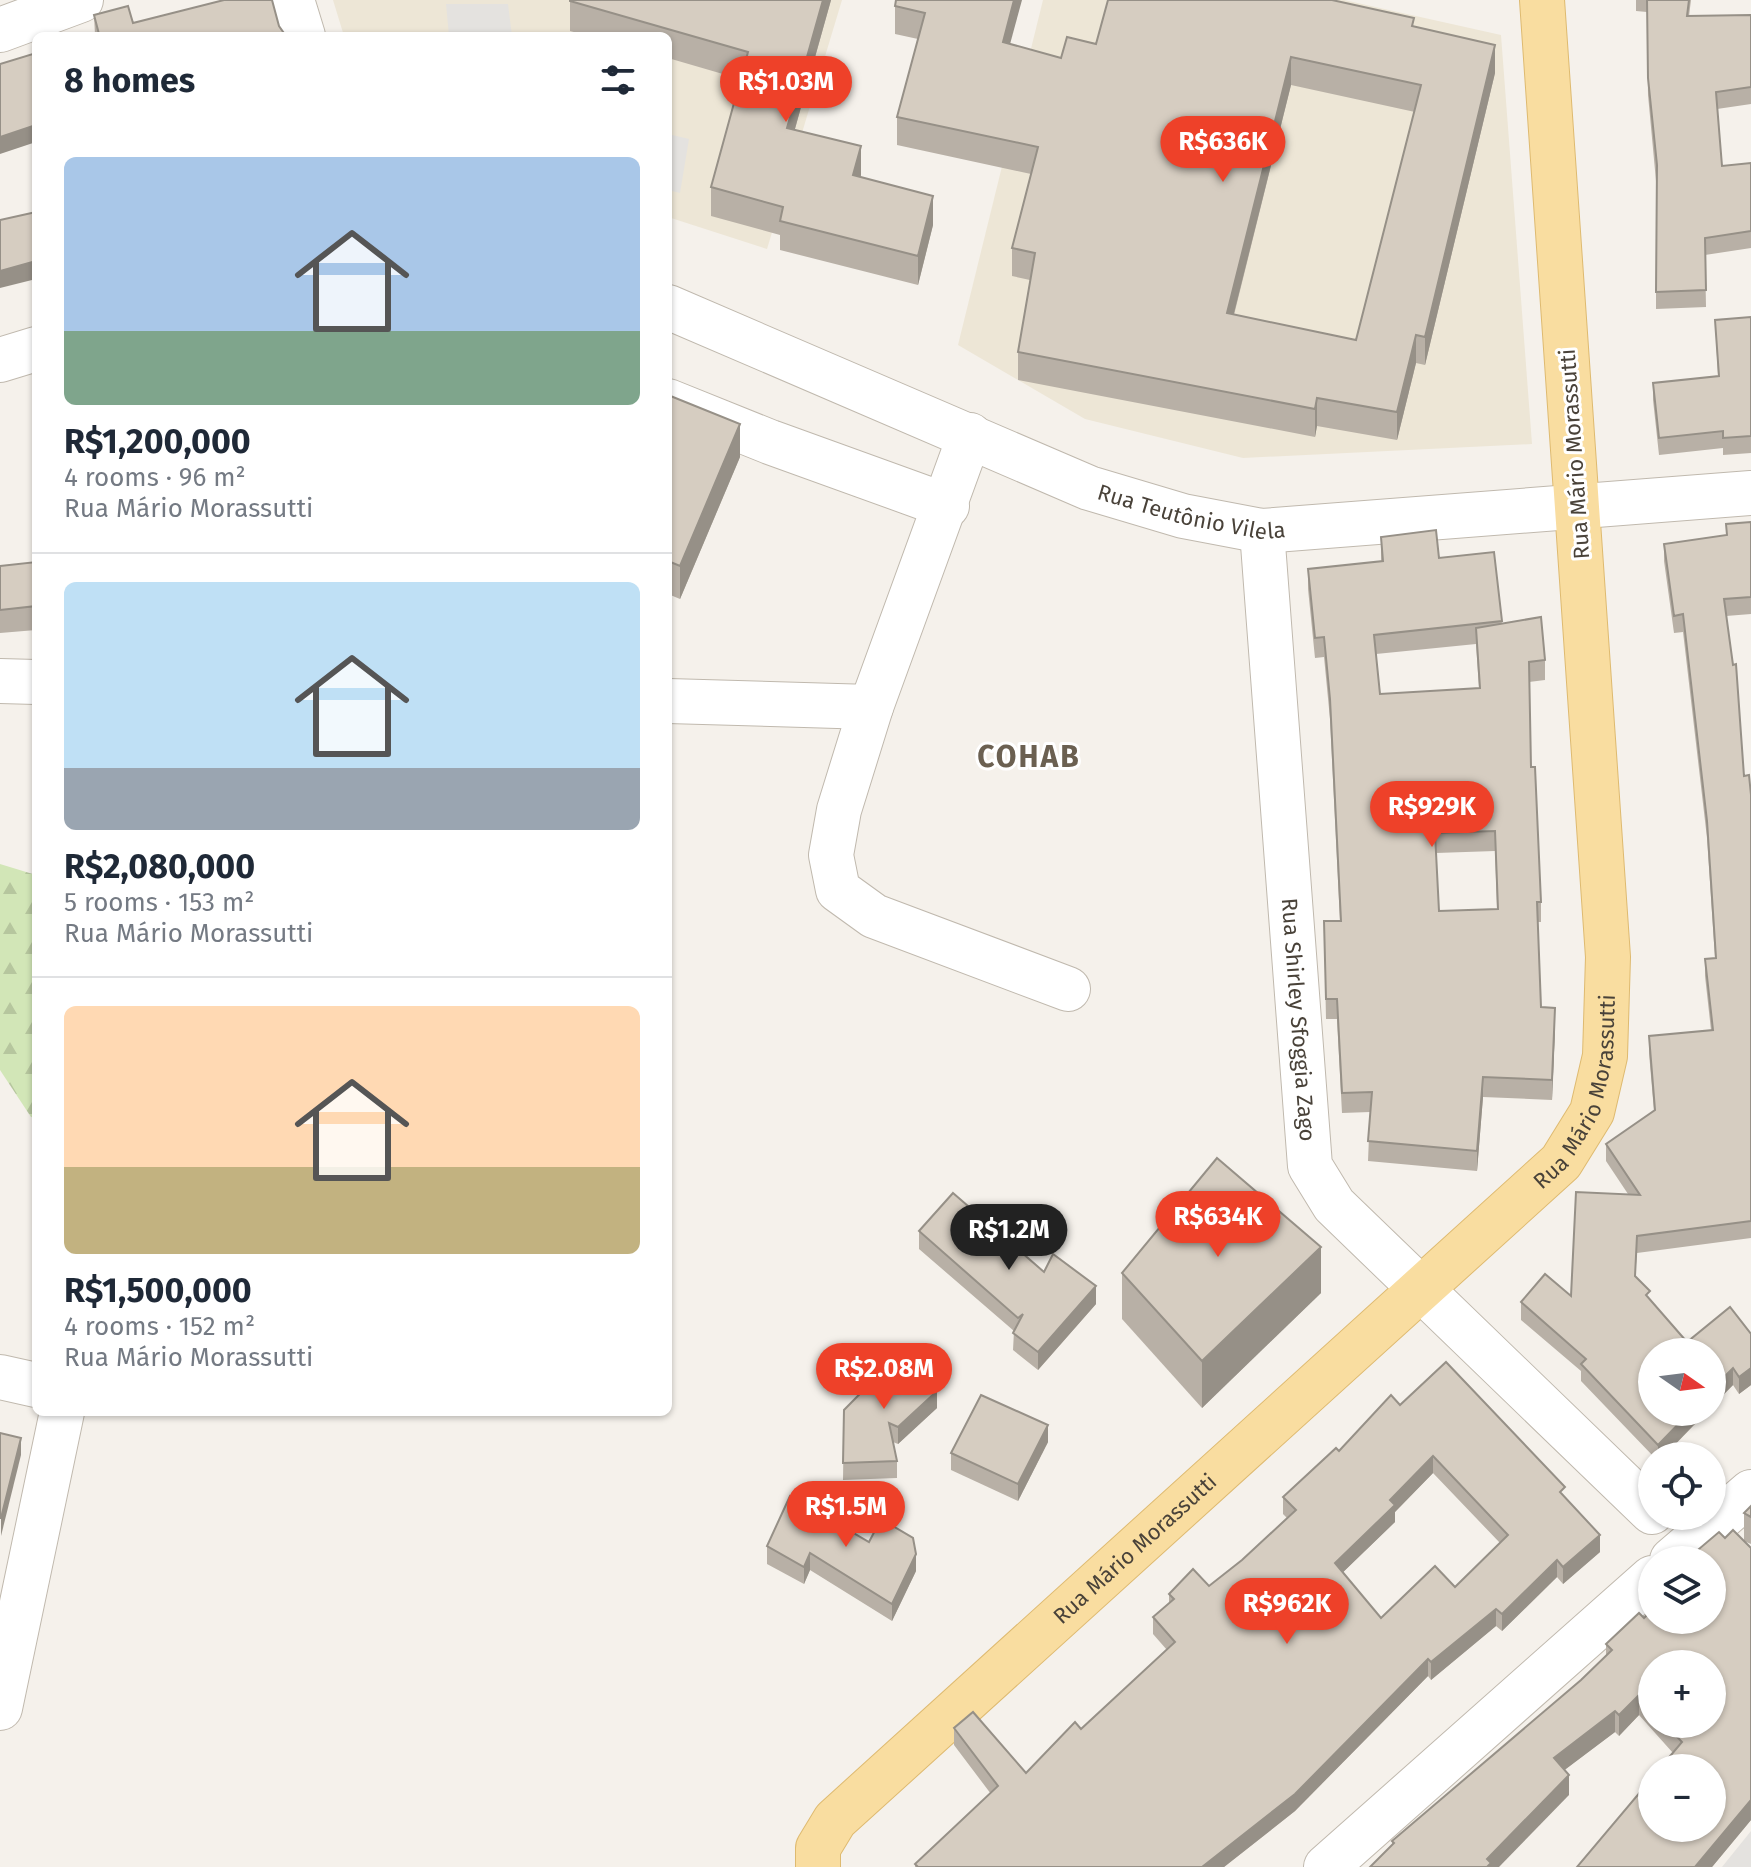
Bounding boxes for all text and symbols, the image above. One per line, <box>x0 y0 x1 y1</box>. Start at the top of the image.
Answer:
pin: R$1.03M <box>712 56 860 124</box>
icon: filters <box>596 58 640 102</box>
text: 8 homes <box>64 60 195 101</box>
text: R$1.03M <box>738 66 834 97</box>
pin: R$636K <box>1158 116 1288 184</box>
text: R$636K <box>1178 126 1268 157</box>
icon: home <box>280 209 424 353</box>
street label: Rua Mário Morassutti <box>1554 348 1595 560</box>
text: R$1,200,000 <box>64 421 251 462</box>
text: 4 rooms · 96 m² <box>64 462 246 493</box>
street label: Rua Teutônio Vilela <box>1094 478 1286 546</box>
text: Rua Mário Morassutti <box>64 493 313 524</box>
icon: home <box>280 634 424 778</box>
district label: COHAB <box>977 739 1081 775</box>
pin: R$929K <box>1367 781 1497 849</box>
text: R$929K <box>1388 791 1476 822</box>
text: R$2,080,000 <box>64 846 255 887</box>
text: 5 rooms · 153 m² <box>64 887 255 918</box>
street label: Rua Shirley Sfoggia Zago <box>1276 897 1321 1142</box>
text: Rua Mário Morassutti <box>64 918 313 949</box>
street label: Rua Mário Morassutti <box>1528 994 1621 1195</box>
icon: home <box>280 1058 424 1202</box>
pin: R$634K <box>1153 1191 1283 1259</box>
text: R$634K <box>1173 1201 1263 1232</box>
pin: R$1.2M <box>944 1204 1074 1272</box>
text: R$1.2M <box>968 1214 1050 1245</box>
text: R$1,500,000 <box>64 1270 252 1311</box>
text: 4 rooms · 152 m² <box>64 1311 255 1342</box>
north arrow <box>1638 1338 1726 1426</box>
map controls <box>1638 1338 1726 1842</box>
text: Rua Mário Morassutti <box>64 1342 313 1373</box>
pin: R$2.08M <box>810 1343 958 1411</box>
text: R$2.08M <box>834 1353 934 1384</box>
button: locate <box>1638 1442 1726 1530</box>
street label: Rua Mário Morassutti <box>1048 1468 1222 1630</box>
pin: R$1.5M <box>781 1481 911 1549</box>
text: R$1.5M <box>805 1491 887 1522</box>
button: layers <box>1638 1546 1726 1634</box>
pin: R$962K <box>1222 1578 1352 1646</box>
text: R$962K <box>1243 1588 1331 1619</box>
button: + <box>1638 1650 1726 1738</box>
button: − <box>1638 1754 1726 1842</box>

